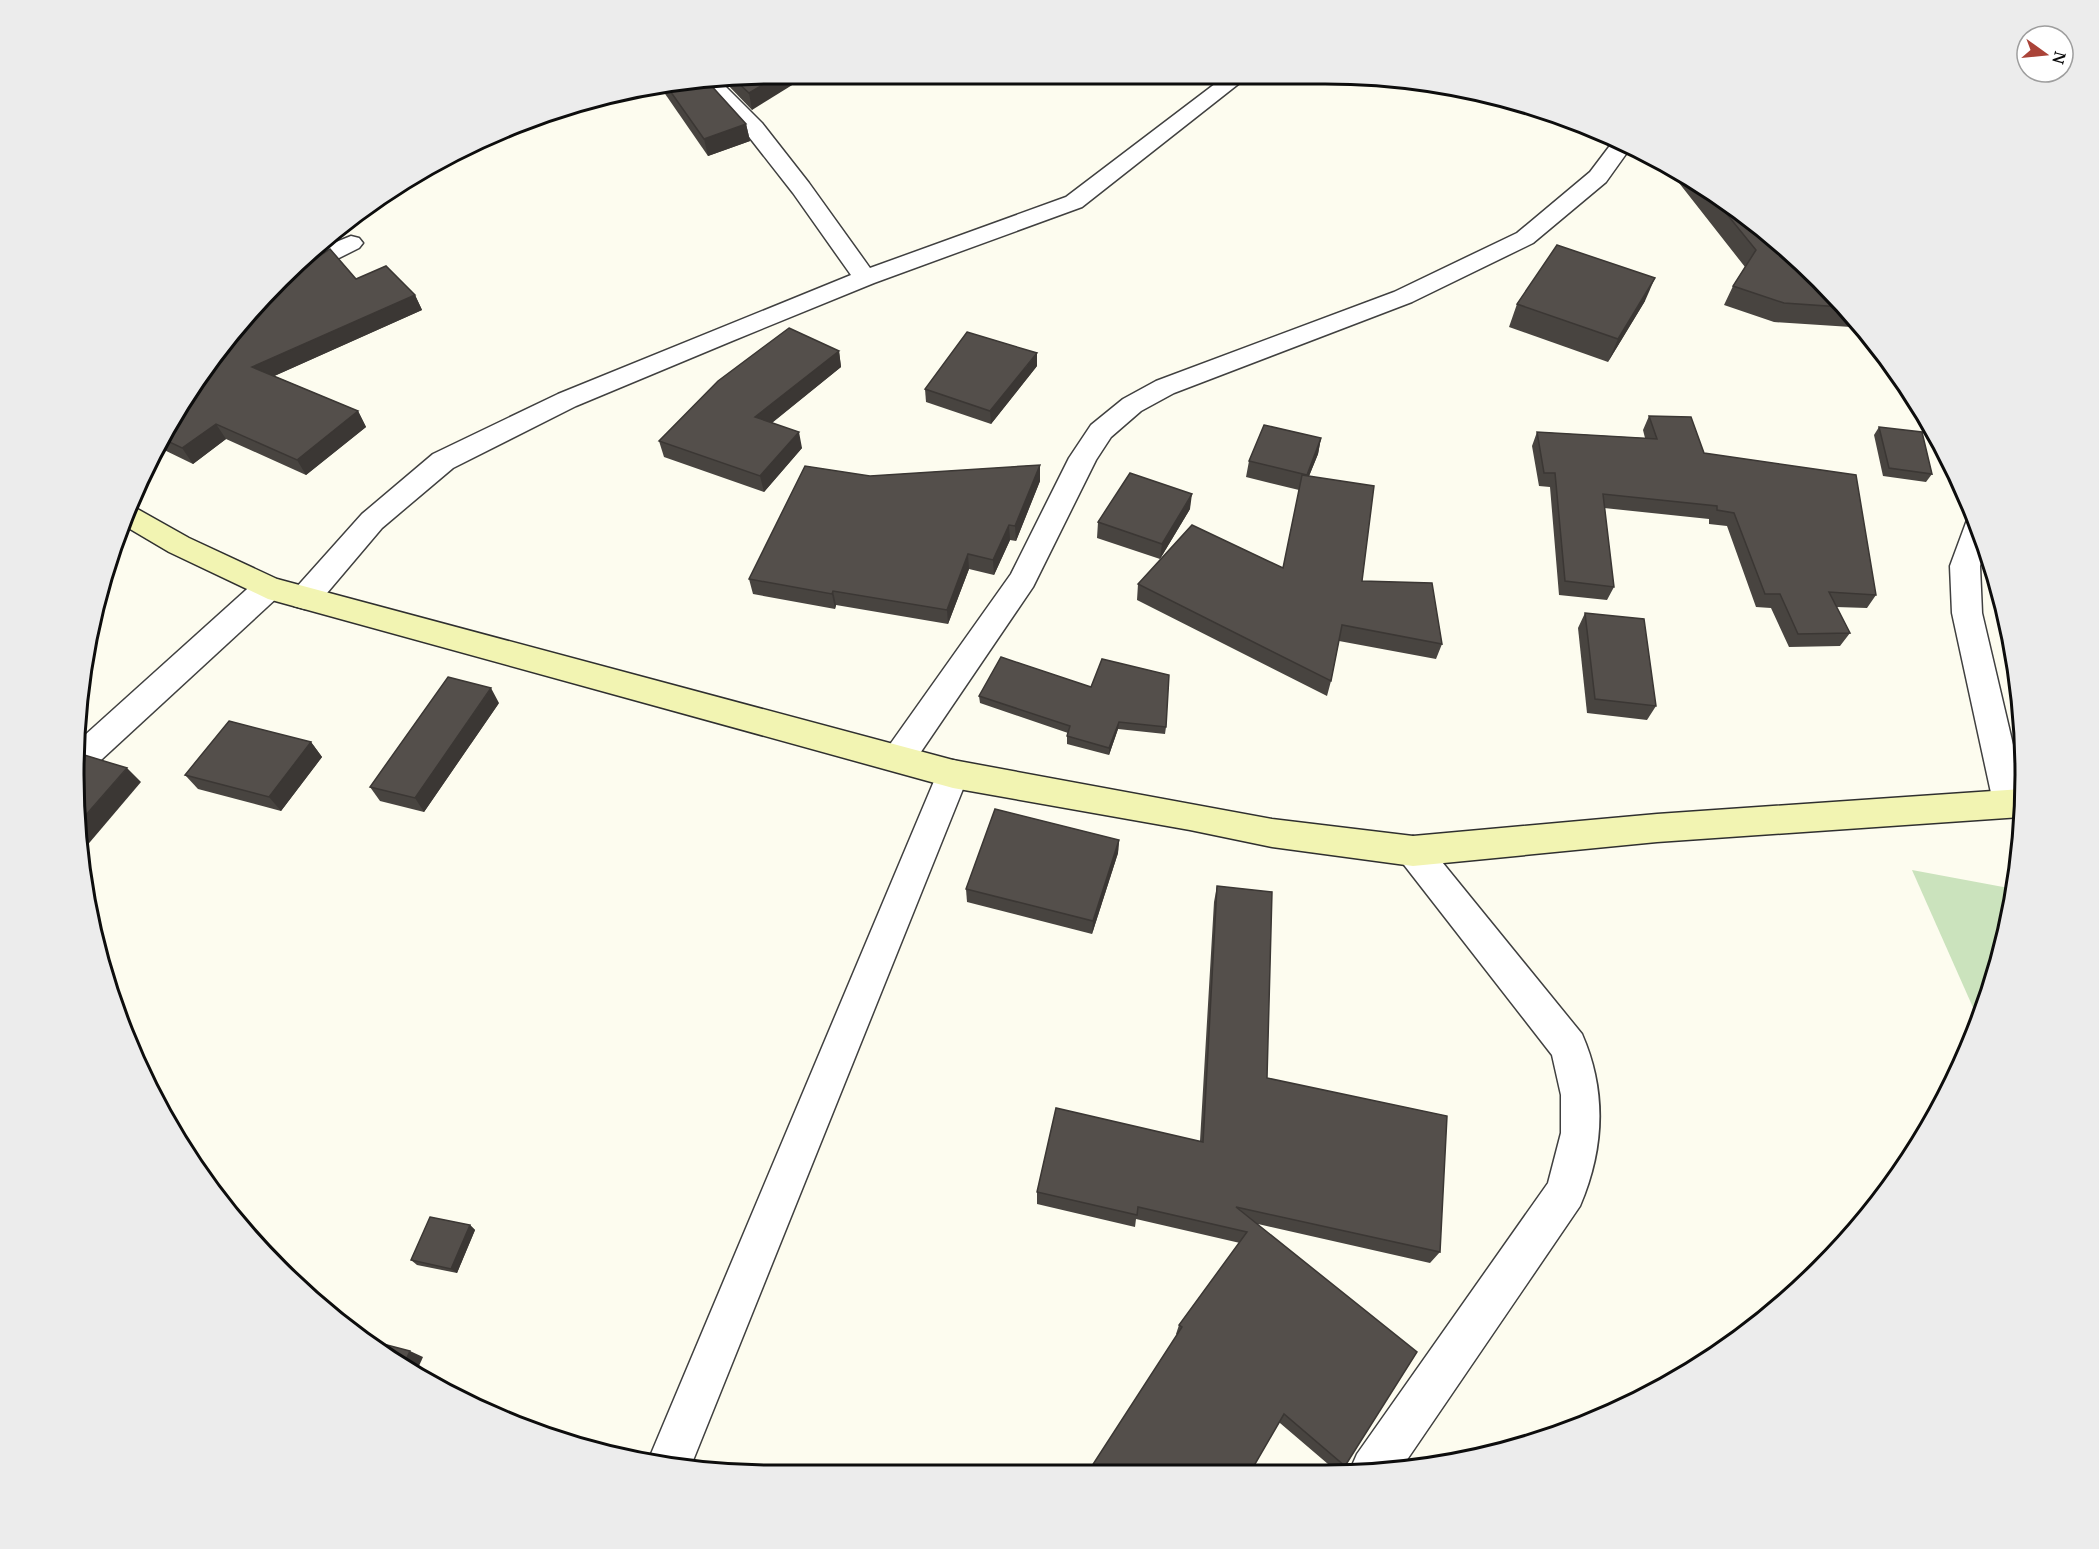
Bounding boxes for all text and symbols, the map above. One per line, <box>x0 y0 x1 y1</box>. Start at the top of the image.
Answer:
north arrow <box>2015 24 2075 84</box>
text: N <box>2047 49 2072 67</box>

